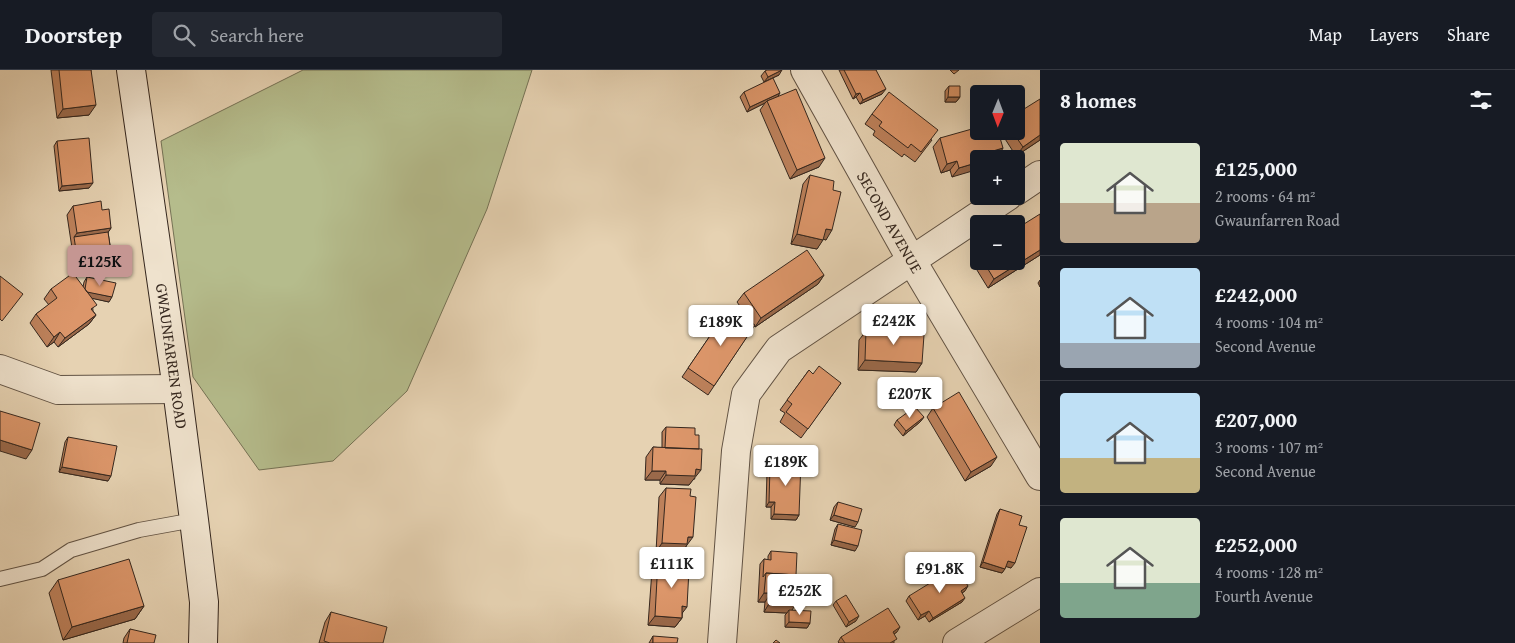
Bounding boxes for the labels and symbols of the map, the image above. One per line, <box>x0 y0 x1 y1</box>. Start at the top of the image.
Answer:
north arrow <box>970 85 1025 140</box>
street label: SECOND AVENUE <box>851 167 929 277</box>
pin: £125K <box>65 244 135 287</box>
street label: GWAUNFARREN ROAD <box>150 282 194 431</box>
pin: £189K <box>686 304 756 347</box>
pin: £242K <box>859 304 929 346</box>
pin: £207K <box>875 376 945 419</box>
pin: £189K <box>751 444 821 487</box>
pin: £111K <box>637 546 707 589</box>
pin: £91.8K <box>899 552 981 594</box>
pin: £252K <box>765 574 835 616</box>

